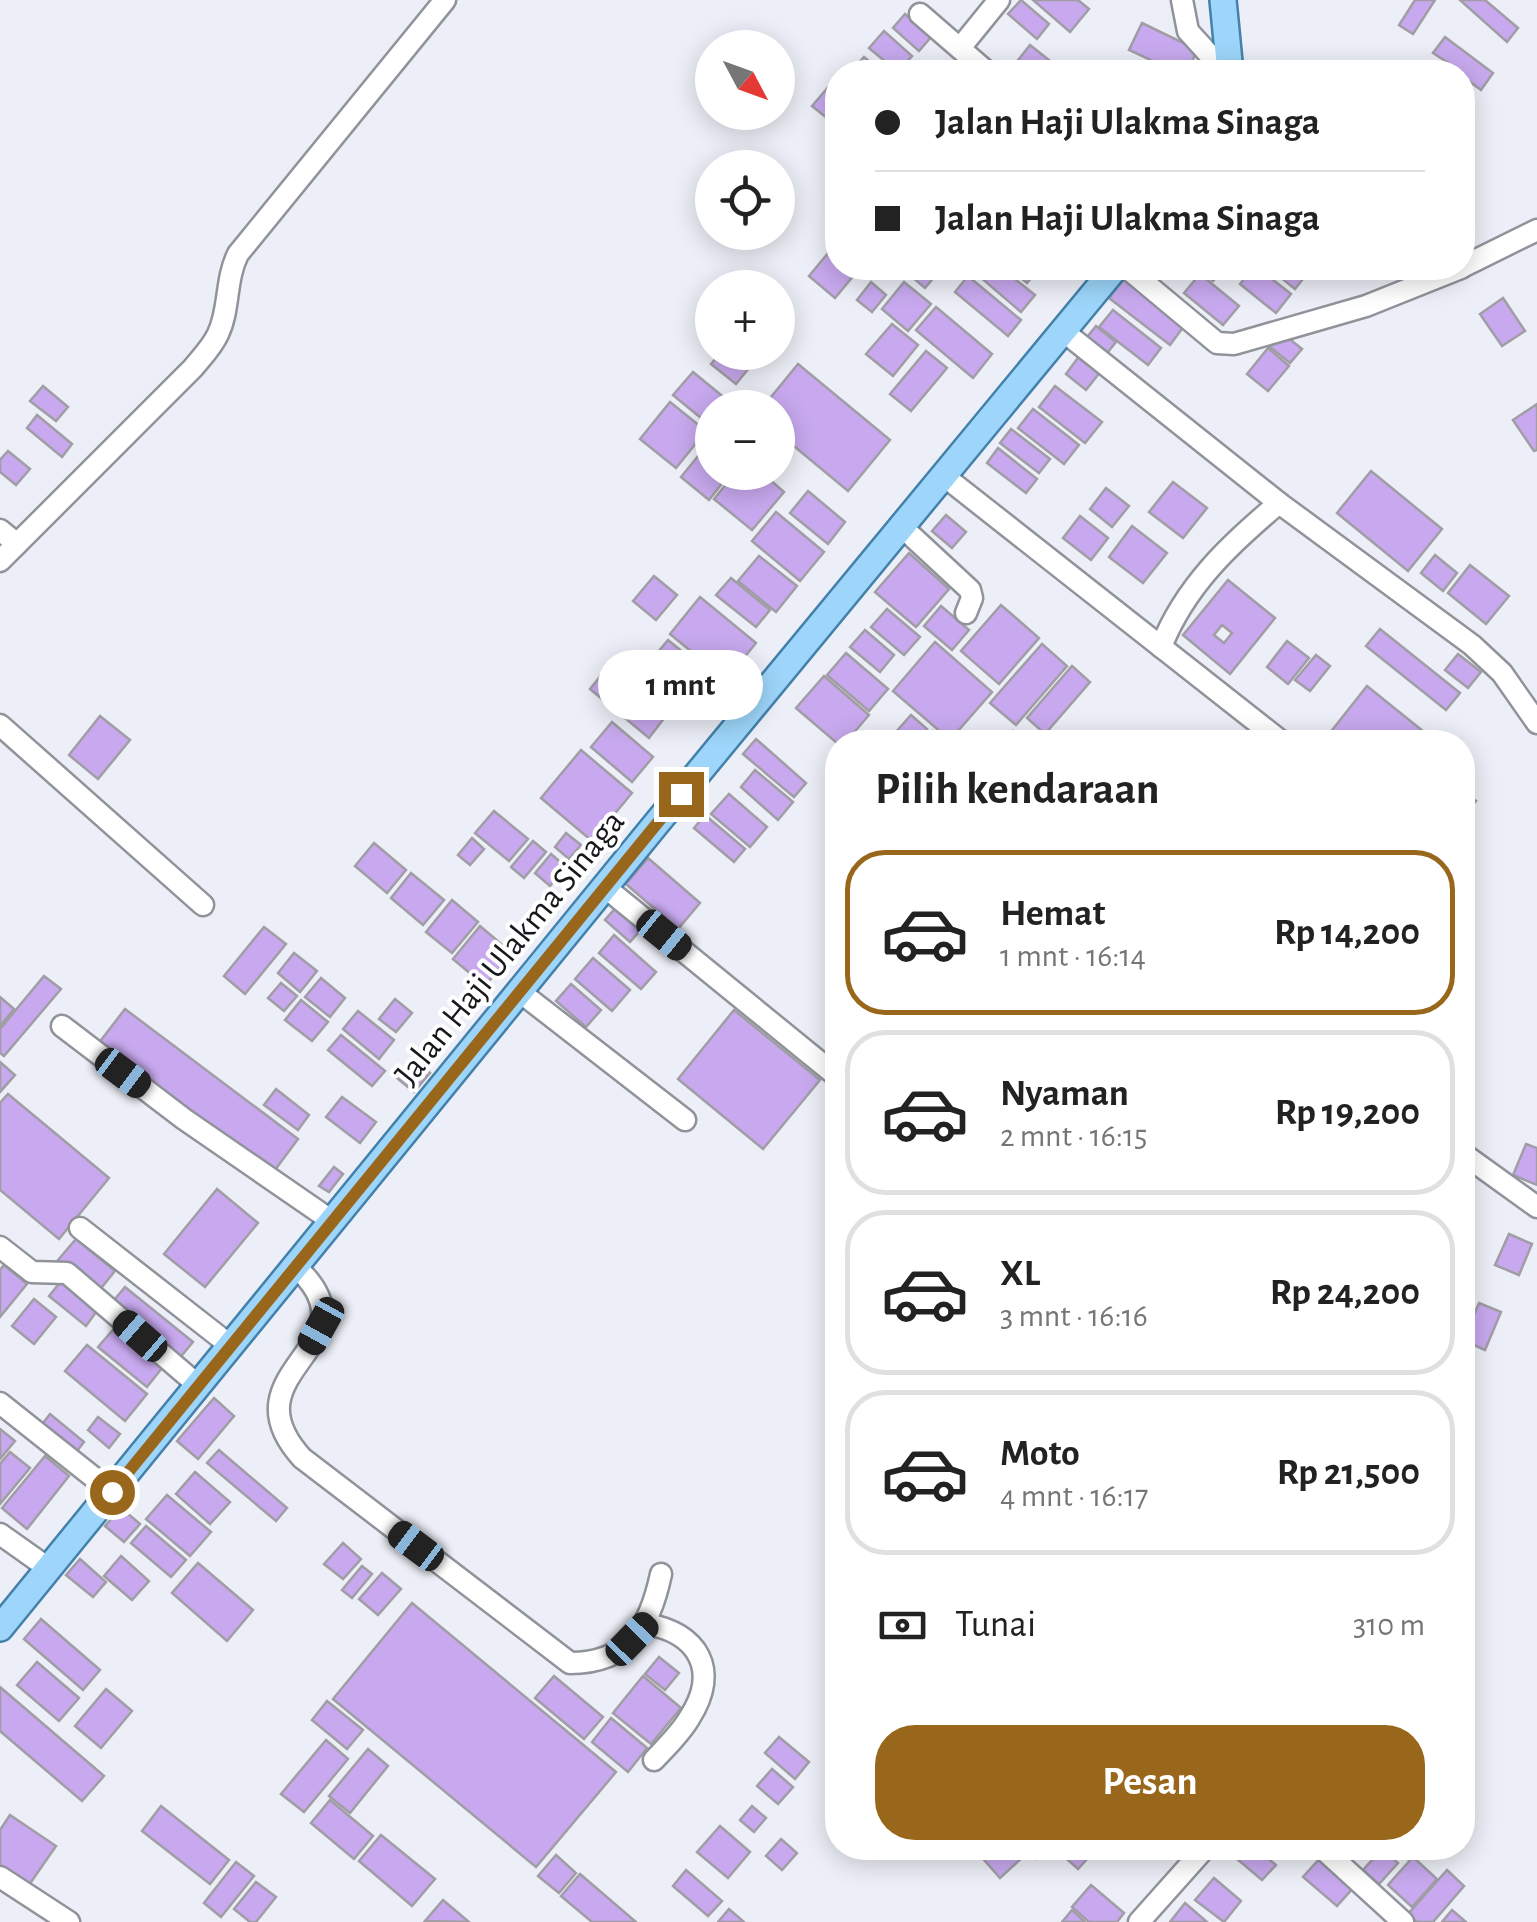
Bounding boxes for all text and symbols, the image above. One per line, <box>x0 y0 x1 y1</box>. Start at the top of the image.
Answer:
north arrow <box>695 30 795 130</box>
map controls <box>695 30 795 490</box>
text: Jalan Haji Ulakma Sinaga <box>935 104 1320 142</box>
button: locate <box>695 150 795 250</box>
text: Jalan Haji Ulakma Sinaga <box>935 200 1320 238</box>
button: + <box>695 270 795 370</box>
button: − <box>695 390 795 490</box>
callout: 1 mnt <box>598 649 764 719</box>
text: 1 mnt <box>646 669 715 701</box>
text: Pilih kendaraan <box>875 767 1160 812</box>
route end <box>659 772 704 817</box>
street label: Jalan Haji Ulakma Sinaga <box>389 804 631 1092</box>
icon: car <box>880 888 970 978</box>
text: Hemat <box>1000 895 1105 933</box>
car <box>631 904 697 966</box>
text: Rp 14,200 <box>1274 914 1420 952</box>
text: 1 mnt · 16:14 <box>1000 940 1146 972</box>
car <box>90 1043 156 1103</box>
icon: car <box>880 1068 970 1158</box>
text: Nyaman <box>1000 1075 1129 1113</box>
text: Rp 19,200 <box>1275 1094 1420 1132</box>
text: 2 mnt · 16:15 <box>1000 1120 1148 1152</box>
icon: car <box>880 1248 970 1338</box>
text: XL <box>1000 1255 1040 1293</box>
text: Rp 24,200 <box>1270 1274 1420 1312</box>
car <box>293 1292 349 1360</box>
text: 3 mnt · 16:16 <box>1000 1300 1148 1332</box>
car <box>108 1305 172 1367</box>
icon: car <box>880 1428 970 1518</box>
text: Moto <box>1000 1435 1080 1473</box>
text: Rp 21,500 <box>1277 1454 1420 1492</box>
route start <box>90 1470 135 1515</box>
text: 4 mnt · 16:17 <box>1000 1480 1148 1512</box>
car <box>383 1516 449 1576</box>
icon: cash <box>875 1598 930 1653</box>
text: Tunai <box>955 1606 1036 1644</box>
car <box>600 1607 664 1671</box>
text: 310 m <box>1353 1609 1425 1641</box>
button: Pesan <box>875 1725 1425 1840</box>

